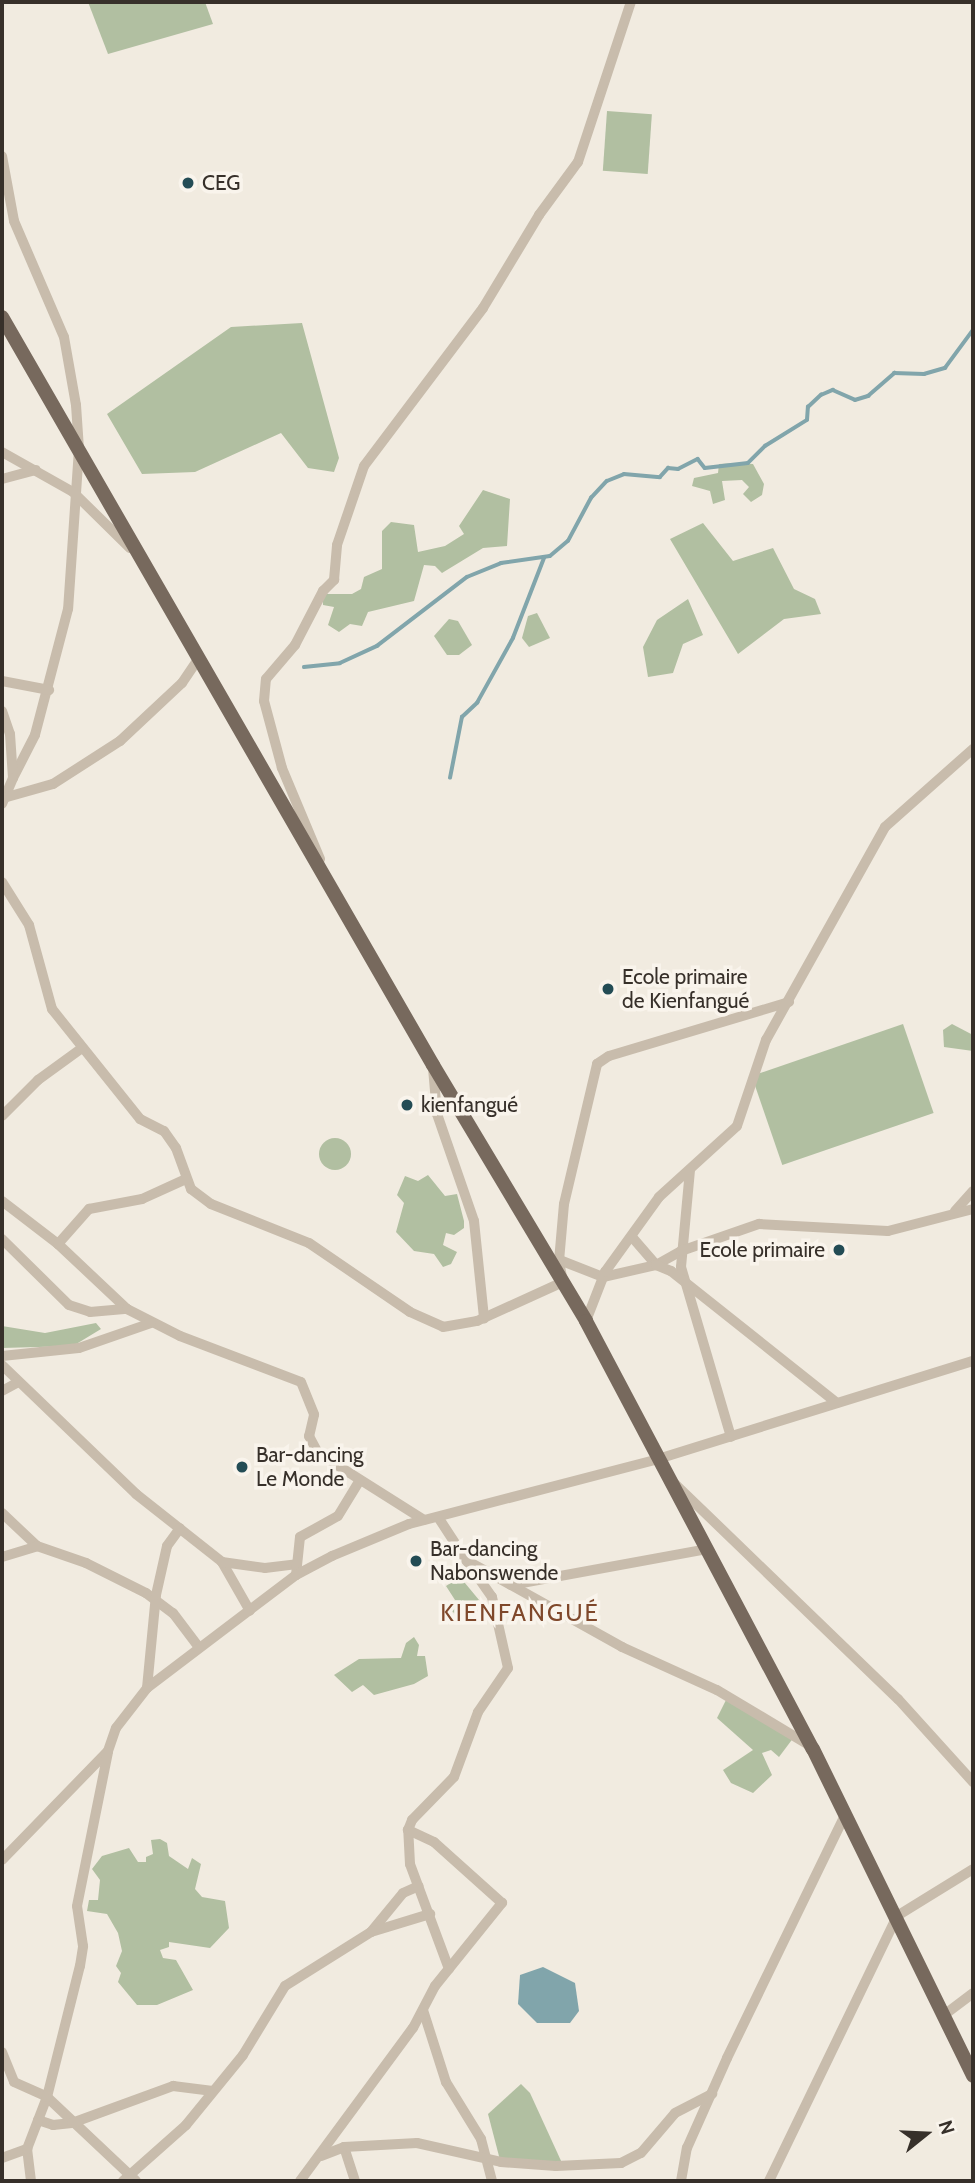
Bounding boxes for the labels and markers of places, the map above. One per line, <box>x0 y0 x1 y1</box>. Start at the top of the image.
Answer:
place label: CEG <box>202 170 240 196</box>
marker: CEG <box>180 175 196 191</box>
place label: Ecole primaire de Kienfangué <box>622 964 749 1014</box>
marker: Ecole primaire de Kienfangué <box>600 981 616 997</box>
place label: kienfangué <box>421 1092 518 1118</box>
marker: kienfangué <box>399 1097 415 1113</box>
place label: Ecole primaire <box>700 1237 825 1263</box>
marker: Ecole primaire <box>831 1242 847 1258</box>
place label: Bar-dancing Le Monde <box>256 1442 363 1492</box>
marker: Bar-dancing Le Monde <box>234 1459 250 1475</box>
place label: Bar-dancing Nabonswende <box>430 1536 558 1586</box>
marker: Bar-dancing Nabonswende <box>408 1553 424 1569</box>

